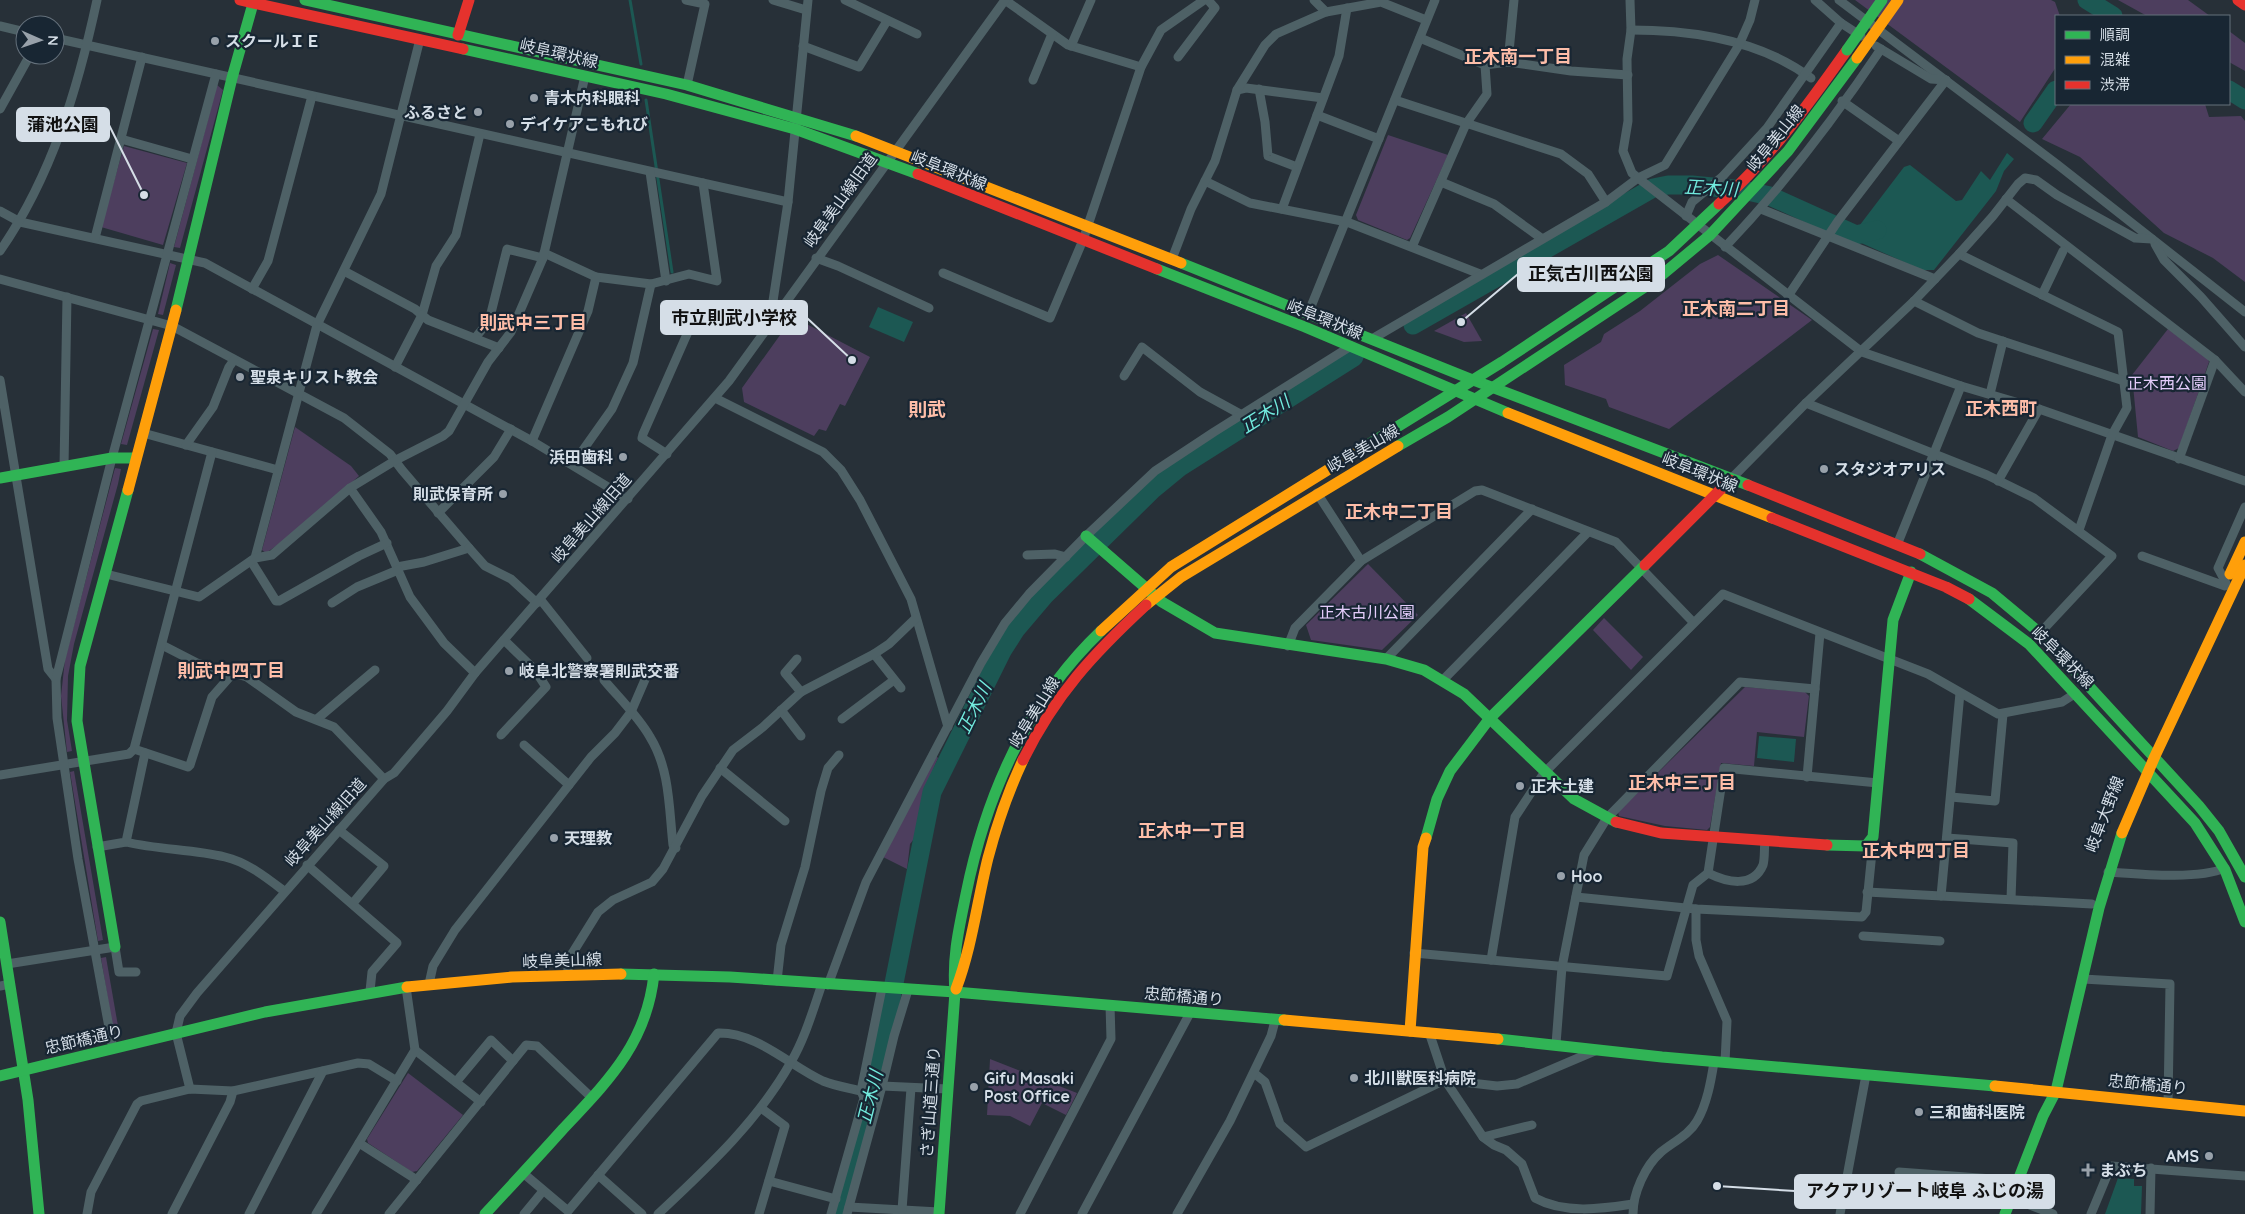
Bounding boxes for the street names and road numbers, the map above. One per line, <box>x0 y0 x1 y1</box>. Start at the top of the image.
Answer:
street label: 岐阜環状線 <box>518 34 600 72</box>
street label: 岐阜美山線 <box>1742 101 1808 175</box>
street label: 岐阜環状線 <box>908 146 990 194</box>
street label: 岐阜美山線旧道 <box>799 149 881 251</box>
street label: 岐阜環状線 <box>1284 295 1366 343</box>
street label: 岐阜美山線 <box>1323 419 1403 477</box>
street label: 岐阜環状線 <box>1659 448 1741 496</box>
street label: 岐阜美山線旧道 <box>547 469 635 567</box>
street label: 岐阜環状線 <box>2028 622 2098 692</box>
street label: 岐阜美山線 <box>1004 673 1064 751</box>
street label: 岐阜大野線 <box>2080 773 2128 855</box>
street label: 岐阜美山線旧道 <box>280 774 370 870</box>
street label: 岐阜美山線 <box>522 949 602 971</box>
street label: 忠節橋通り <box>1143 983 1225 1009</box>
street label: 忠節橋通り <box>43 1020 125 1058</box>
street label: さぎ山道三通り <box>916 1045 944 1159</box>
street label: 忠節橋通り <box>2107 1070 2189 1098</box>

